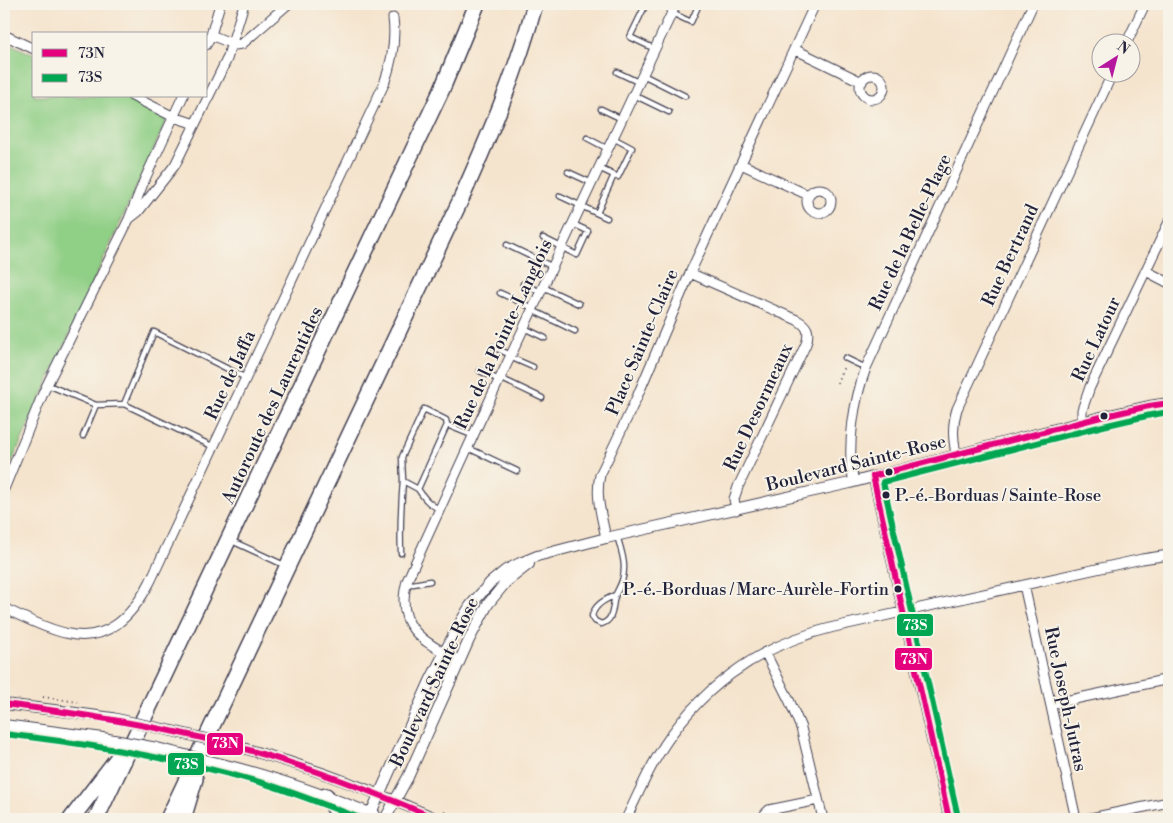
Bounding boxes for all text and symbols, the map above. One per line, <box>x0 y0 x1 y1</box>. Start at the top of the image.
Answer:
legend <box>32 32 208 98</box>
north arrow <box>1090 32 1140 82</box>
text: N <box>1113 38 1133 59</box>
text: 73N <box>78 44 105 63</box>
text: 73S <box>78 68 102 87</box>
street label: Rue de la Belle-Plage <box>864 150 957 314</box>
street label: Rue Bertrand <box>977 200 1044 310</box>
street label: Rue de la Pointe-Langlois <box>449 235 558 433</box>
street label: Place Sainte-Claire <box>601 265 684 419</box>
street label: Rue Latour <box>1067 293 1126 385</box>
street label: Autoroute des Laurentides <box>216 303 328 508</box>
street label: Rue de Jaffa <box>200 326 262 424</box>
street label: Rue Desormeaux <box>719 339 798 475</box>
unlabelled marker <box>1099 411 1109 421</box>
street label: Boulevard Sainte-Rose <box>763 430 949 497</box>
unlabelled marker <box>884 467 894 477</box>
place label: P.-é.-Borduas / Sainte-Rose <box>895 485 1101 507</box>
marker: P.-é.-Borduas / Sainte-Rose <box>881 490 891 500</box>
place label: P.-é.-Borduas / Marc-Aurèle-Fortin <box>623 579 889 601</box>
marker: P.-é.-Borduas / Marc-Aurèle-Fortin <box>893 584 903 594</box>
street label: Boulevard Sainte-Rose <box>385 594 484 772</box>
line badge: 73S <box>896 613 934 637</box>
text: 73S <box>903 617 927 635</box>
street label: Rue Joseph-Jutras <box>1039 625 1092 774</box>
line badge: 73N <box>894 647 933 671</box>
text: 73N <box>900 651 928 669</box>
line badge: 73N <box>206 732 244 756</box>
text: 73N <box>211 735 239 753</box>
line badge: 73S <box>167 752 205 776</box>
text: 73S <box>174 756 198 774</box>

